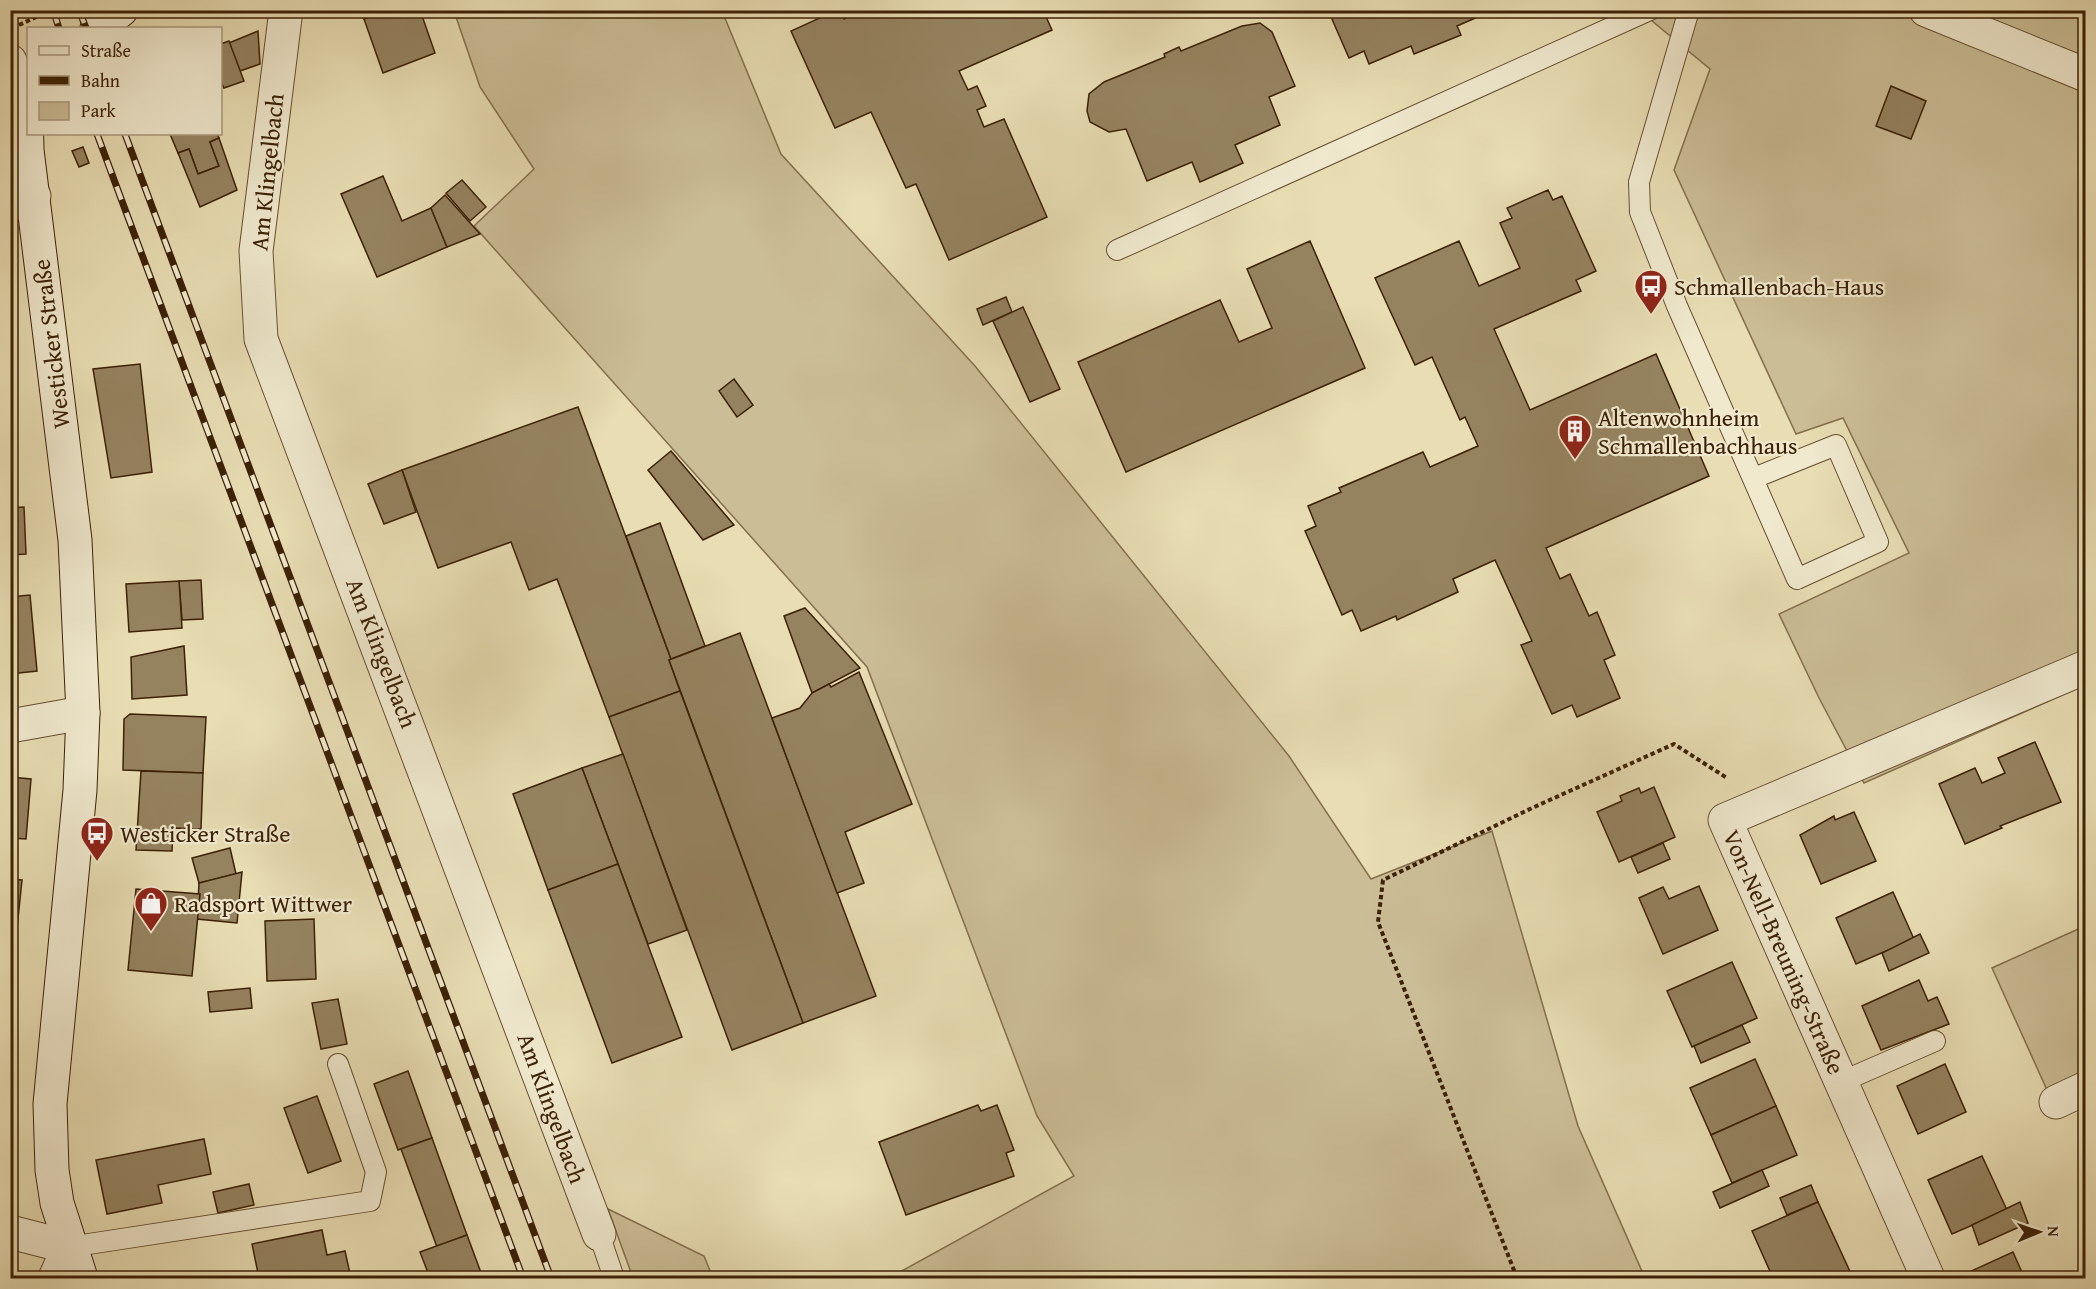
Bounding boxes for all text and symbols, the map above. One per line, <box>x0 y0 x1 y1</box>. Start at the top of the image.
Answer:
legend <box>27 27 222 135</box>
text: Straße <box>81 37 131 64</box>
text: Bahn <box>81 67 120 94</box>
street label: Am Klingelbach <box>241 91 293 252</box>
text: Park <box>81 97 117 124</box>
street label: Westicker Straße <box>23 257 79 431</box>
bus stop icon: Schmallenbach-Haus <box>1633 268 1669 315</box>
place label: Schmallenbach-Haus <box>1674 269 1884 304</box>
place label: Altenwohnheim Schmallenbachhaus <box>1598 400 1798 463</box>
building icon: Altenwohnheim Schmallenbachhaus <box>1557 413 1593 460</box>
street label: Am Klingelbach <box>337 573 427 734</box>
bus stop icon: Westicker Straße <box>79 815 115 862</box>
place label: Westicker Straße <box>120 816 290 851</box>
street label: Von-Nell-Breuning-Straße <box>1714 824 1854 1080</box>
shop icon: Radsport Wittwer <box>133 885 169 932</box>
place label: Radsport Wittwer <box>174 886 352 921</box>
street label: Am Klingelbach <box>509 1028 596 1189</box>
north arrow <box>2009 1202 2069 1262</box>
text: N <box>2042 1226 2066 1238</box>

